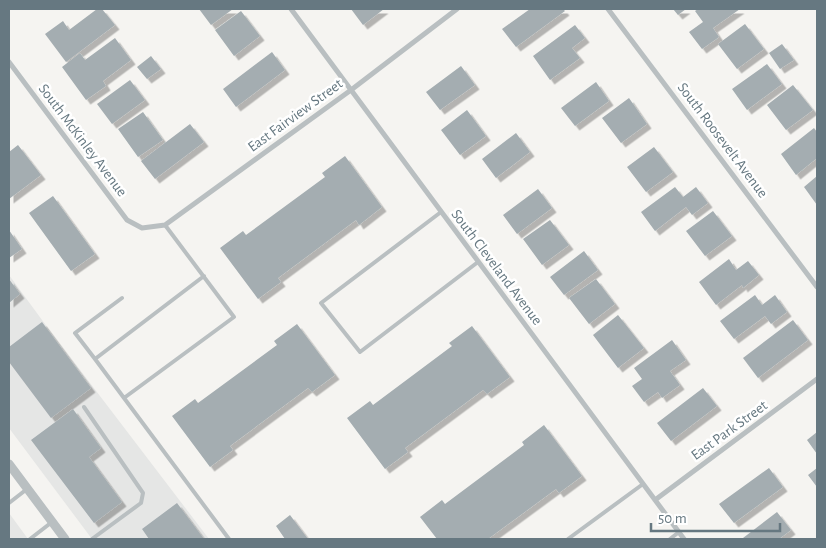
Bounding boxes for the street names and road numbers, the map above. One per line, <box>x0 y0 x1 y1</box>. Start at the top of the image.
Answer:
street label: East Fairview Street <box>245 76 346 155</box>
street label: South Roosevelt Avenue <box>675 80 771 201</box>
street label: South McKinley Avenue <box>36 81 130 199</box>
street label: South Cleveland Avenue <box>448 207 545 328</box>
street label: East Park Street <box>688 398 770 463</box>

